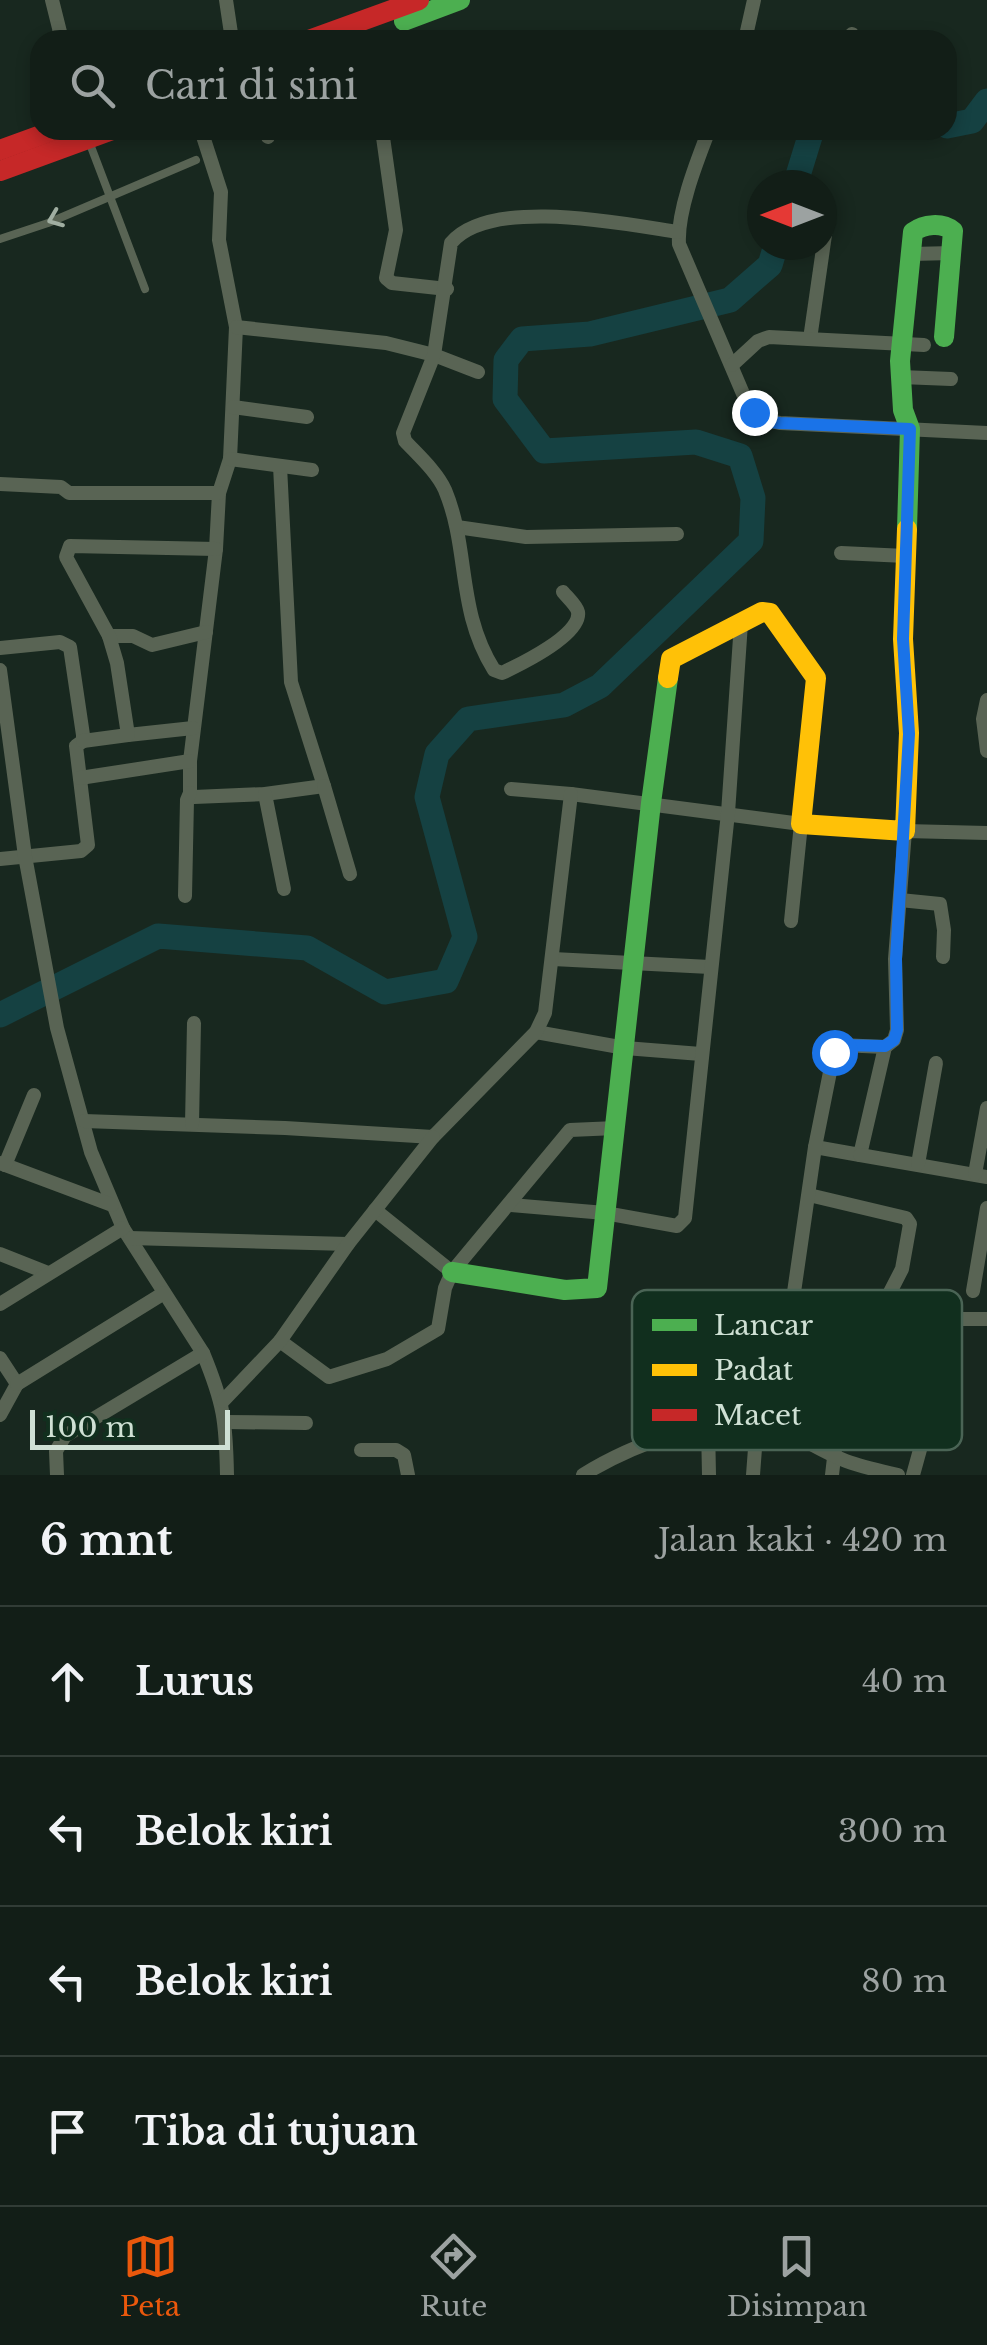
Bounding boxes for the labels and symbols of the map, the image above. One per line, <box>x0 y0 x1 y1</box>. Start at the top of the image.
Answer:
north arrow <box>747 170 837 260</box>
one-way arrow <box>47 207 65 227</box>
route end <box>732 390 778 436</box>
route start <box>812 1030 858 1076</box>
legend <box>632 1290 962 1450</box>
text: Lancar <box>714 1308 814 1343</box>
text: Padat <box>714 1353 794 1388</box>
text: Macet <box>714 1398 802 1433</box>
scale bar <box>30 1405 230 1450</box>

